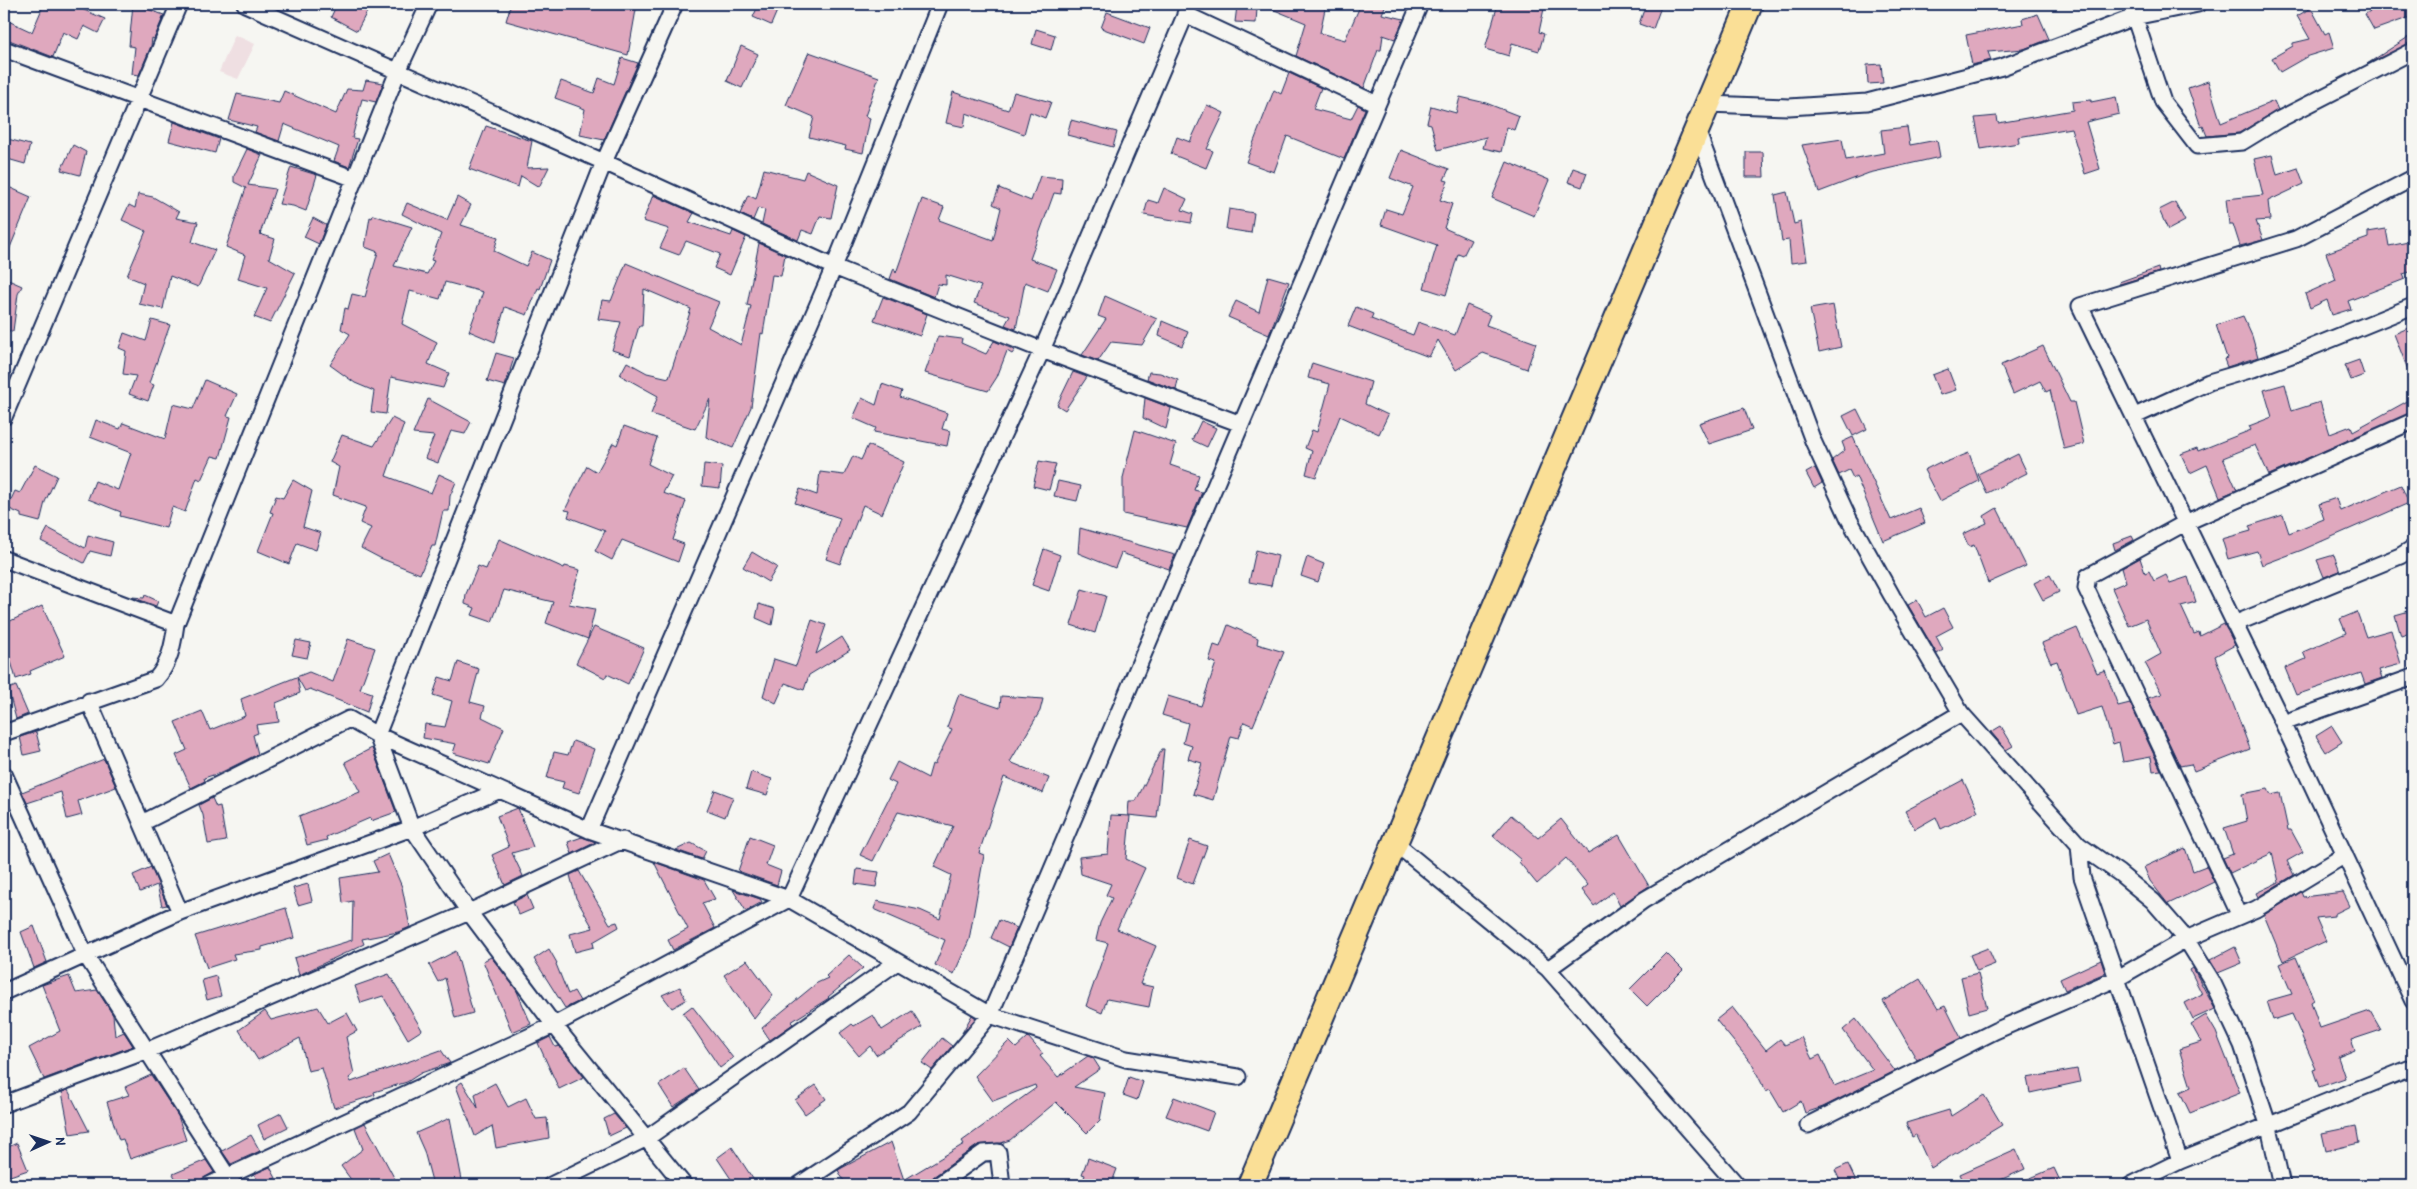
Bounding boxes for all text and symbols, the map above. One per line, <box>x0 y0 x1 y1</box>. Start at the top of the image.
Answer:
north arrow <box>22 1116 72 1166</box>
text: N <box>52 1137 71 1146</box>

